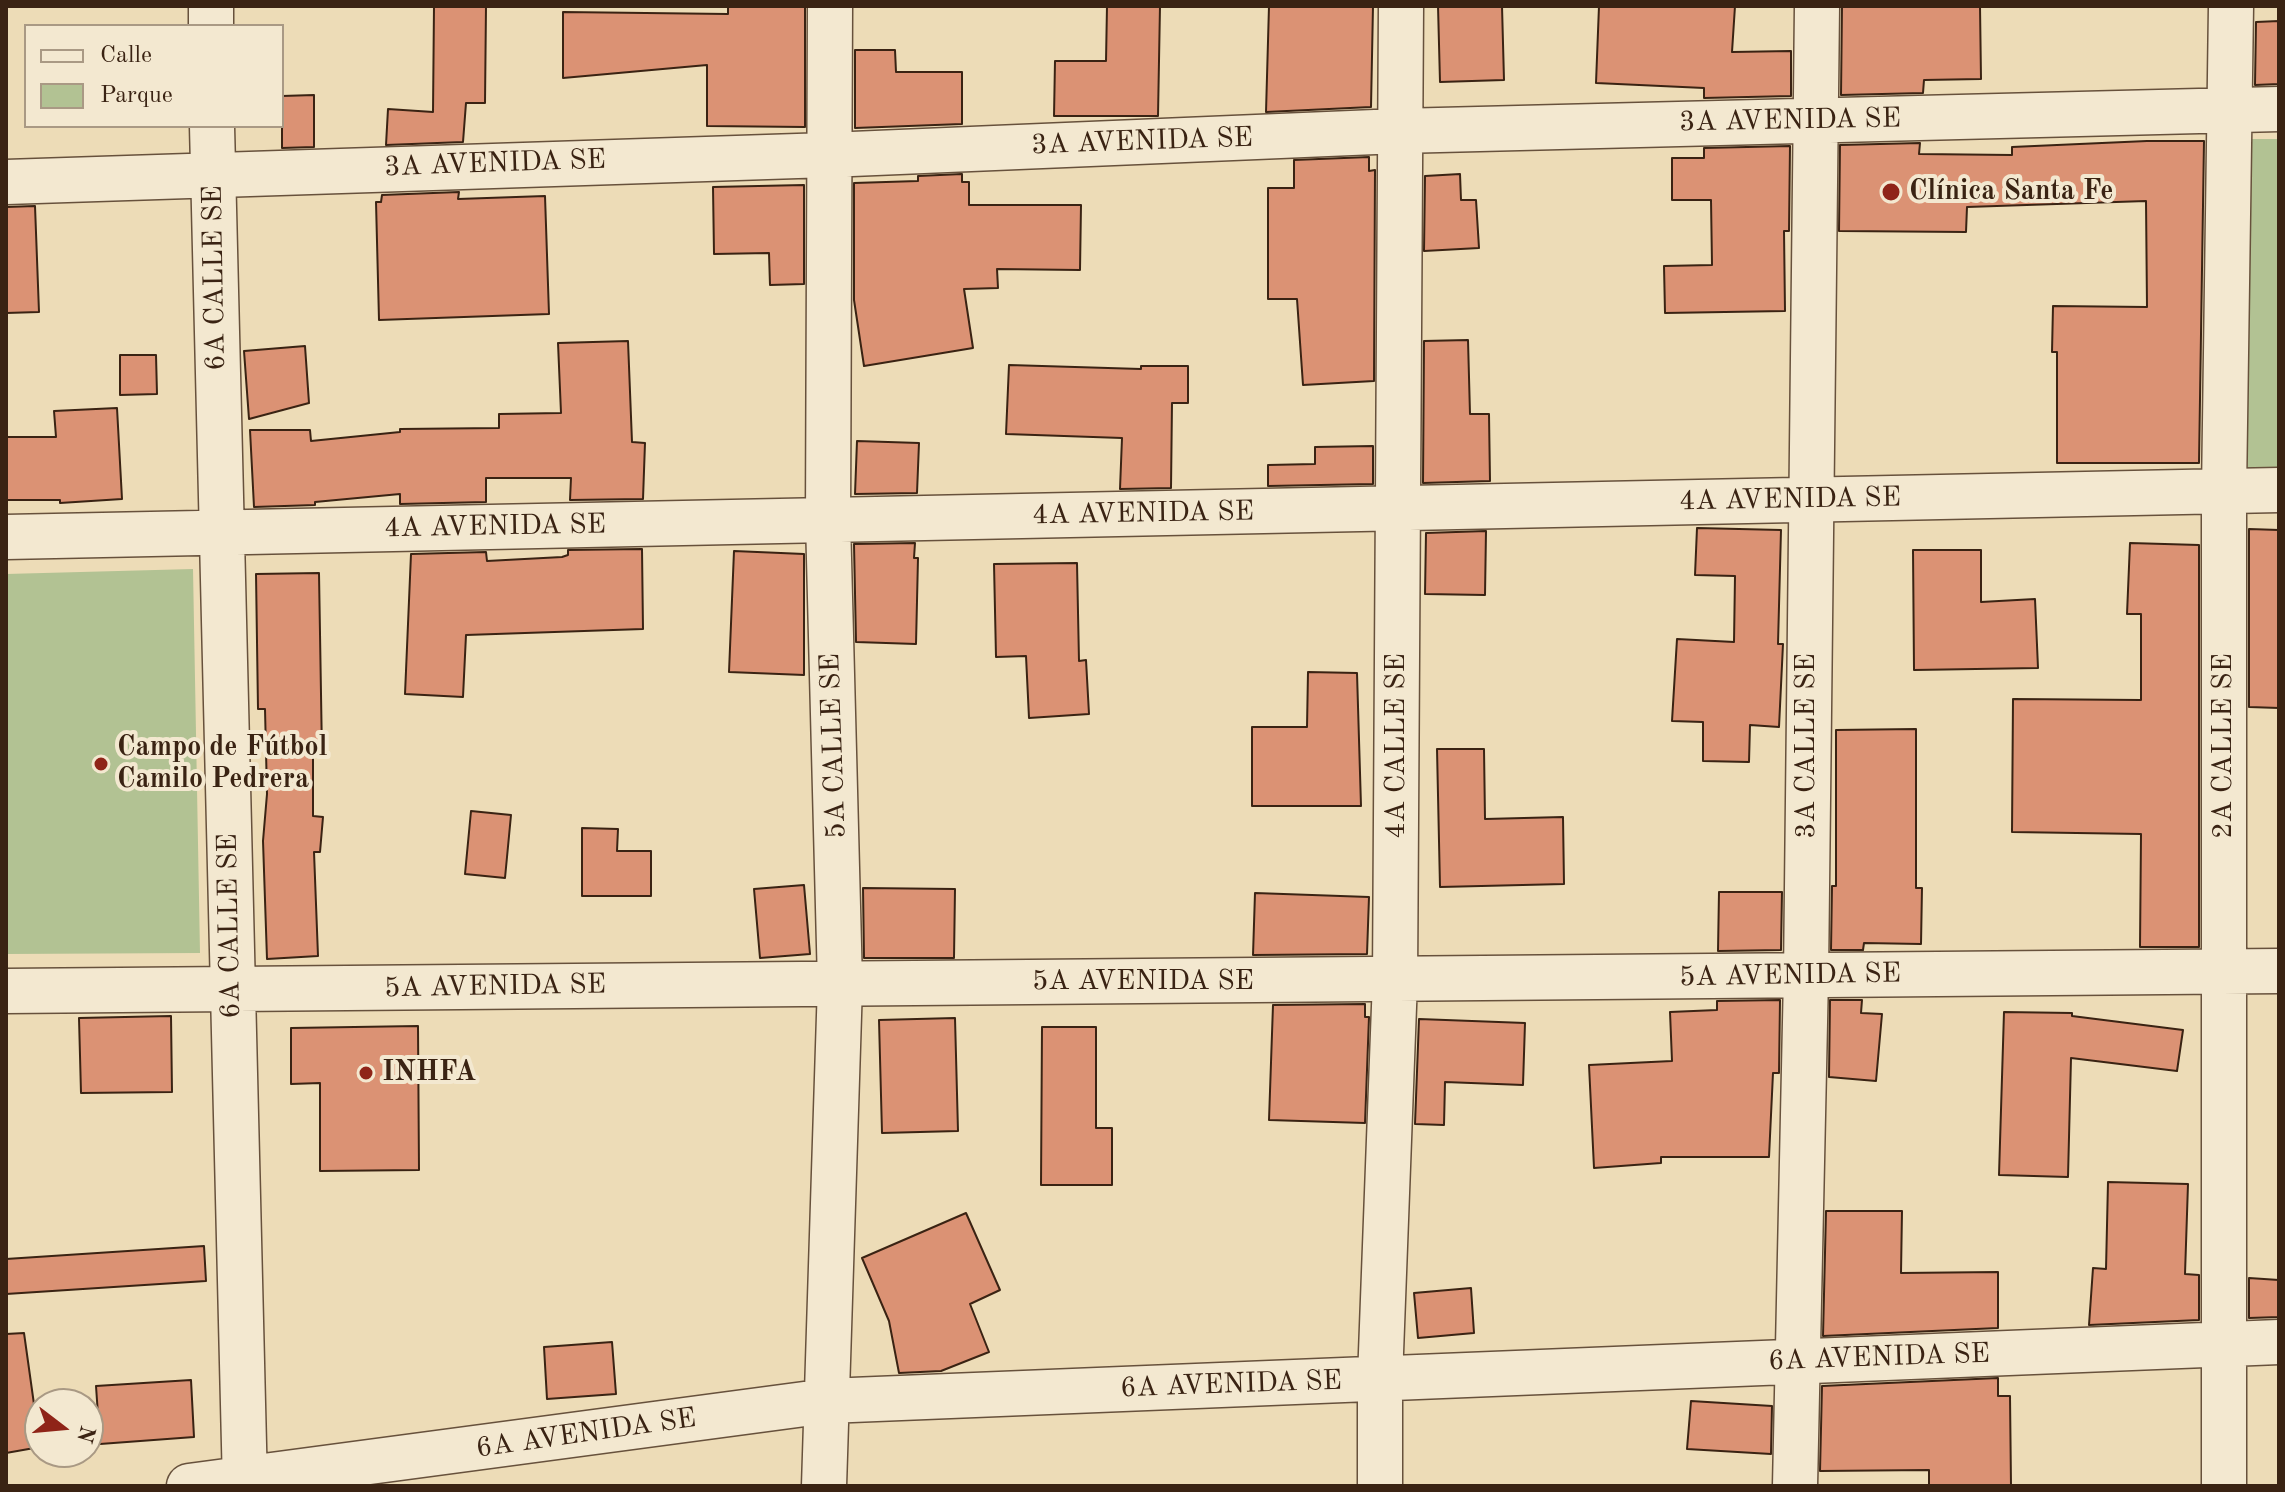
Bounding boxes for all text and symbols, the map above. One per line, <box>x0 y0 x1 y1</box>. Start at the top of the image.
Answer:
legend <box>24 24 284 128</box>
text: Calle <box>100 44 152 68</box>
text: Parque <box>100 84 173 108</box>
street label: 3A AVENIDA SE <box>1679 102 1901 140</box>
street label: 3A AVENIDA SE <box>1031 121 1253 163</box>
street label: 3A AVENIDA SE <box>384 143 606 185</box>
place label: Clínica Santa Fe <box>1909 175 2114 209</box>
marker: Clínica Santa Fe <box>1880 181 1902 203</box>
street label: 6A CALLE SE <box>197 185 233 371</box>
street label: 4A AVENIDA SE <box>1679 481 1901 519</box>
street label: 4A AVENIDA SE <box>1032 495 1254 533</box>
street label: 4A AVENIDA SE <box>384 508 606 546</box>
street label: 5A CALLE SE <box>814 653 854 839</box>
street label: 4A CALLE SE <box>1380 653 1414 839</box>
street label: 3A CALLE SE <box>1790 653 1824 839</box>
street label: 2A CALLE SE <box>2207 653 2241 839</box>
place label: Campo de Fútbol Camilo Pedrera <box>117 731 327 797</box>
marker: Campo de Fútbol Camilo Pedrera <box>92 755 110 773</box>
street label: 6A CALLE SE <box>212 833 248 1019</box>
street label: 5A AVENIDA SE <box>1679 957 1901 995</box>
street label: 5A AVENIDA SE <box>1032 965 1254 999</box>
street label: 5A AVENIDA SE <box>384 968 606 1006</box>
place label: INHFA <box>382 1056 476 1090</box>
marker: INHFA <box>357 1064 375 1082</box>
street label: 6A AVENIDA SE <box>1768 1337 1990 1379</box>
street label: 6A AVENIDA SE <box>1120 1364 1342 1406</box>
north arrow <box>24 1388 104 1468</box>
street label: 6A AVENIDA SE <box>474 1402 698 1466</box>
text: N <box>72 1423 98 1445</box>

